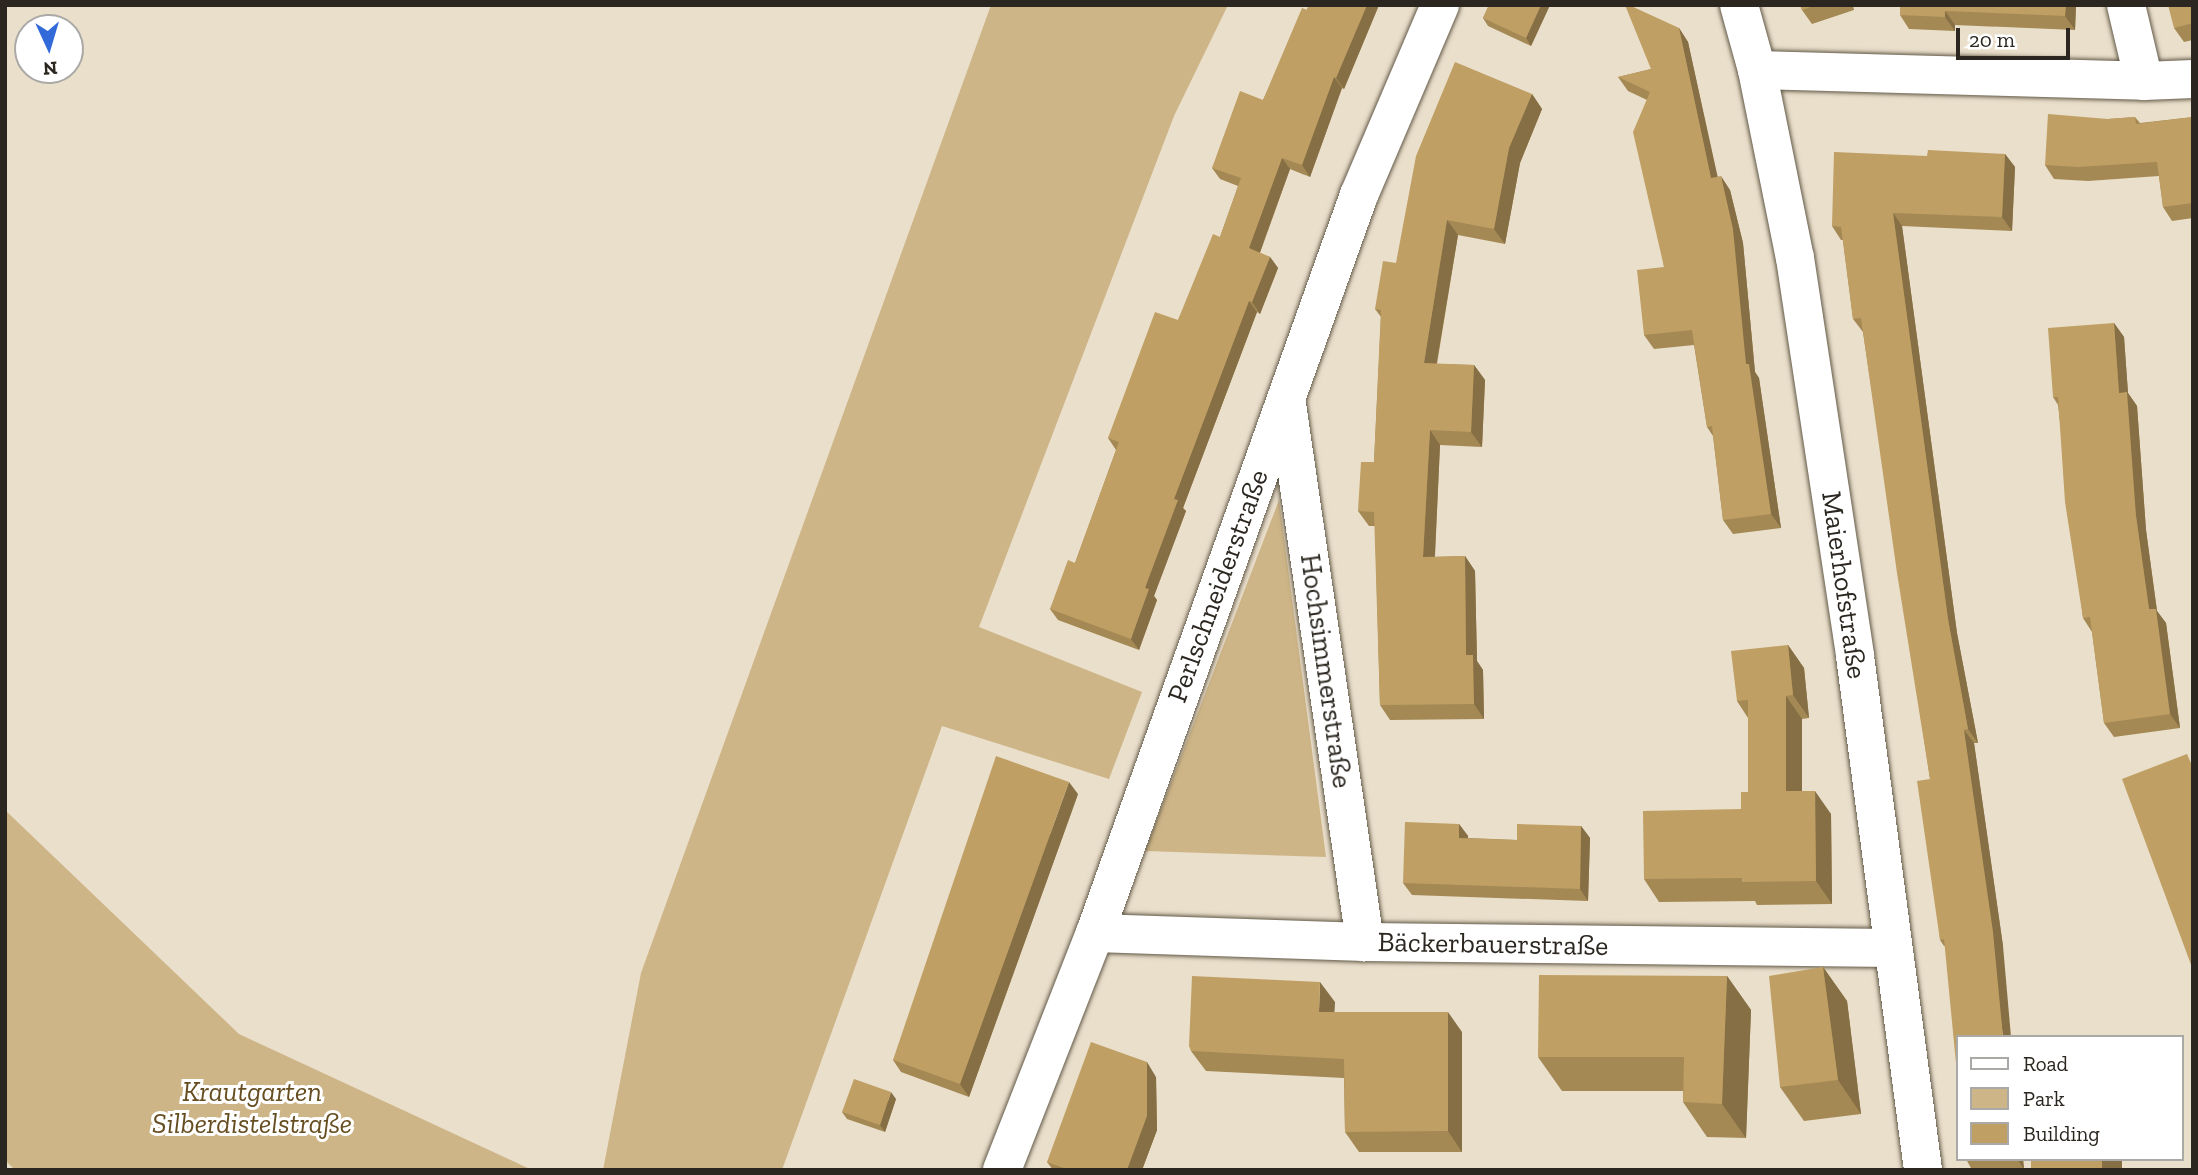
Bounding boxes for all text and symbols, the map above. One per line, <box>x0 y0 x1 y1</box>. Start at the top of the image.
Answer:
north arrow <box>14 14 84 84</box>
scale bar <box>1960 14 2074 58</box>
text: 20 m <box>1969 27 2015 52</box>
text: N <box>42 56 58 80</box>
street label: Perlschneiderstraße <box>1160 465 1276 707</box>
street label: Maierhofstraße <box>1814 489 1874 681</box>
street label: Hochsimmerstraße <box>1293 552 1359 790</box>
street label: Bäckerbauerstraße <box>1377 925 1609 963</box>
legend <box>1956 1035 2184 1161</box>
text: Road <box>2023 1051 2068 1076</box>
park label: Krautgarten Silberdistelstraße <box>152 1075 352 1141</box>
text: Park <box>2023 1086 2065 1111</box>
text: Building <box>2023 1121 2100 1146</box>

